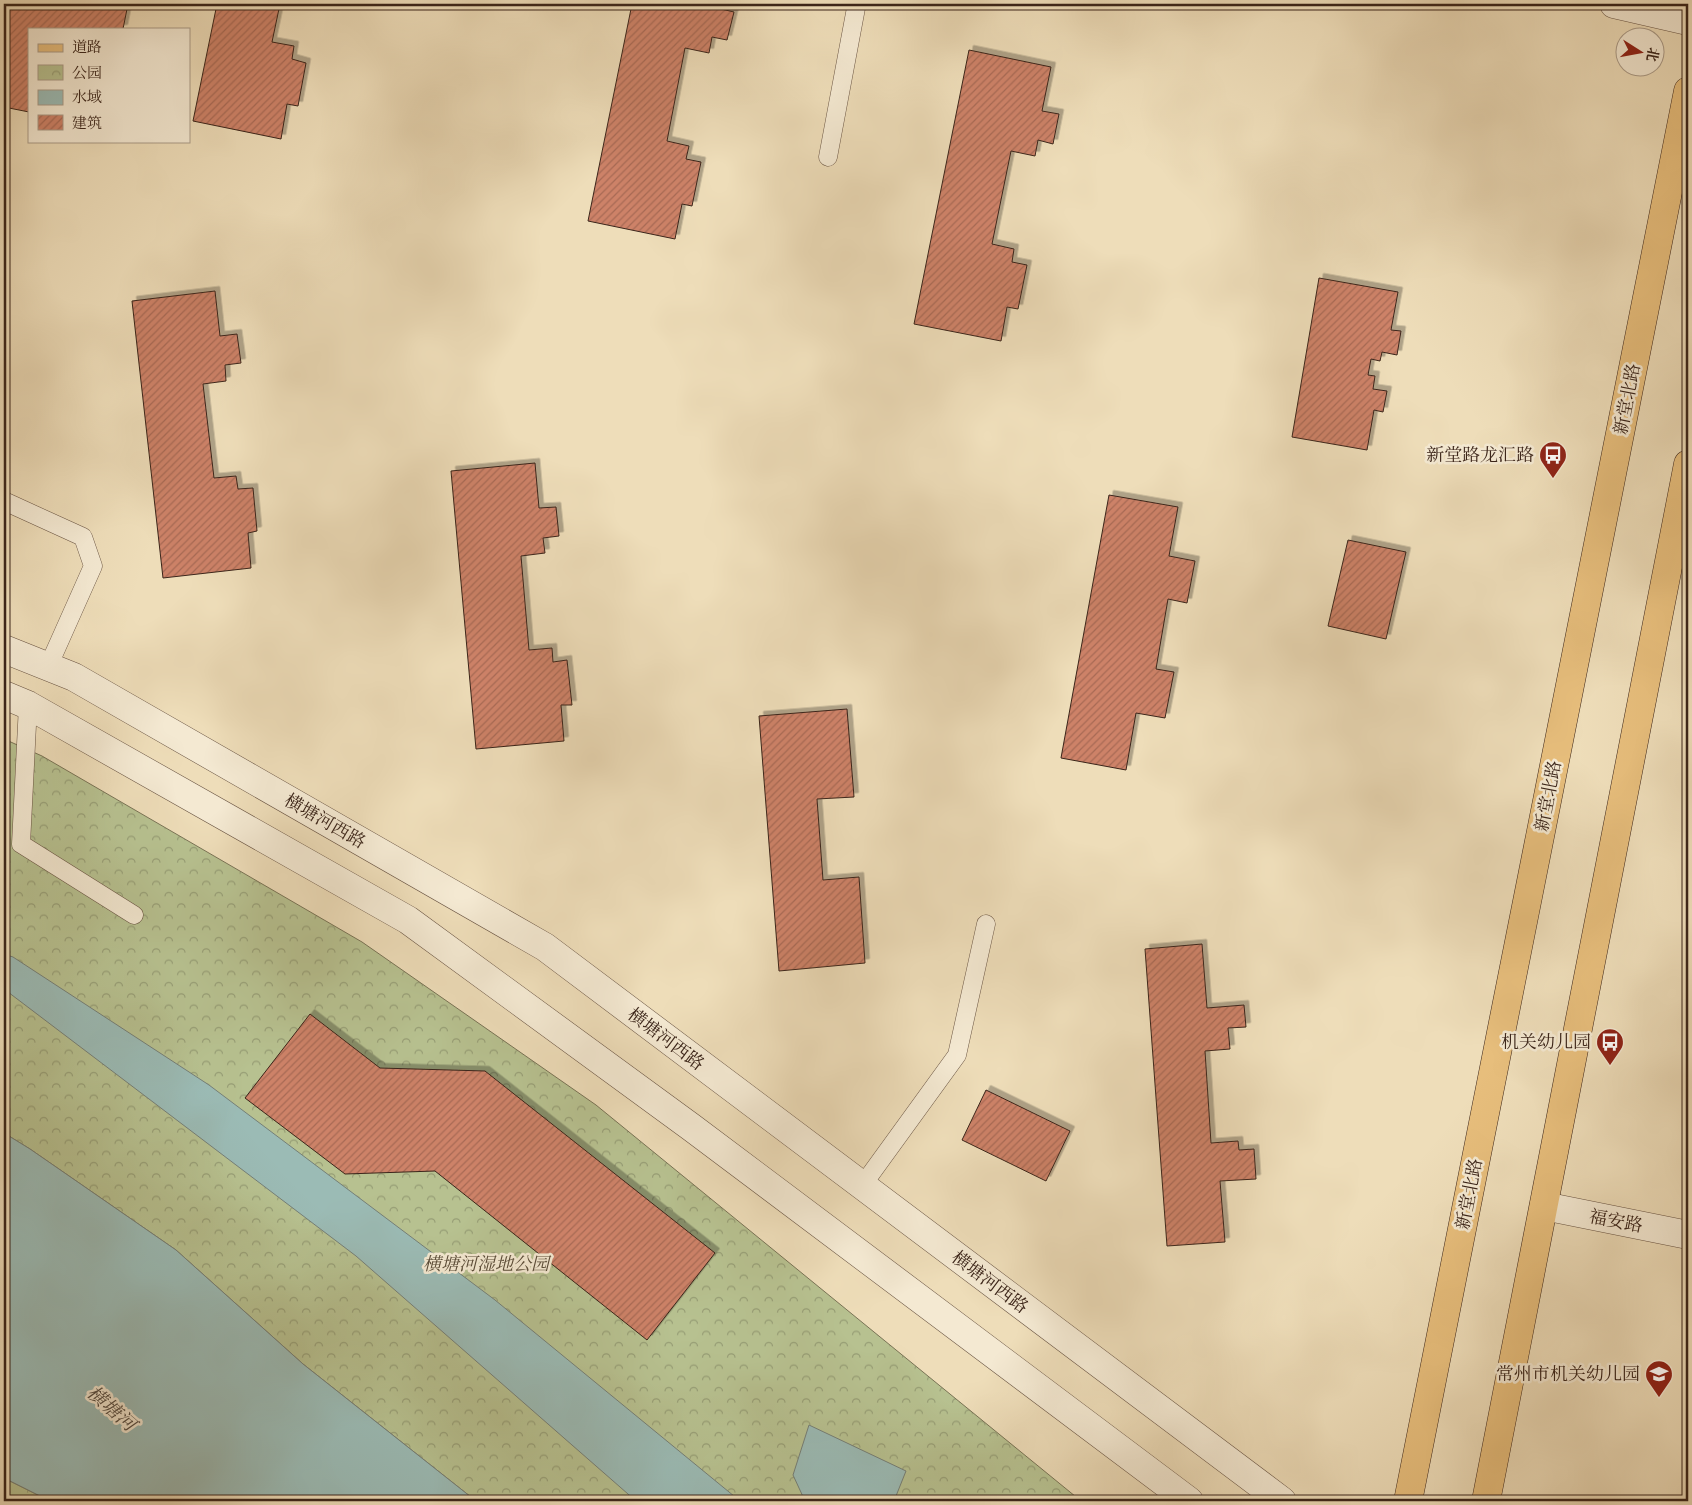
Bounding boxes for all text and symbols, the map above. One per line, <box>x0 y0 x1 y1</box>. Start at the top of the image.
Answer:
legend <box>28 28 190 142</box>
north arrow <box>1614 28 1664 78</box>
text: 道路 <box>72 36 102 57</box>
text: 北 <box>1642 46 1664 63</box>
text: 公园 <box>72 62 102 83</box>
text: 水域 <box>72 86 102 107</box>
text: 建筑 <box>72 112 102 133</box>
street label: 新堂北路 <box>1606 361 1647 437</box>
bus stop icon: 新堂路龙汇路 <box>1538 440 1568 479</box>
place label: 新堂路龙汇路 <box>1426 441 1534 468</box>
street label: 新堂北路 <box>1527 758 1568 834</box>
street label: 横塘河西路 <box>280 786 371 855</box>
street label: 横塘河西路 <box>622 1001 710 1076</box>
bus stop icon: 机关幼儿园 <box>1595 1027 1625 1066</box>
place label: 机关幼儿园 <box>1501 1028 1591 1055</box>
street label: 新堂北路 <box>1448 1156 1489 1232</box>
street label: 福安路 <box>1587 1202 1645 1239</box>
street label: 横塘河西路 <box>946 1244 1034 1319</box>
park label: 横塘河湿地公园 <box>423 1250 552 1277</box>
school or university icon: 常州市机关幼儿园 <box>1644 1359 1674 1398</box>
place label: 常州市机关幼儿园 <box>1496 1360 1640 1387</box>
water label: 横塘河 <box>81 1379 145 1439</box>

